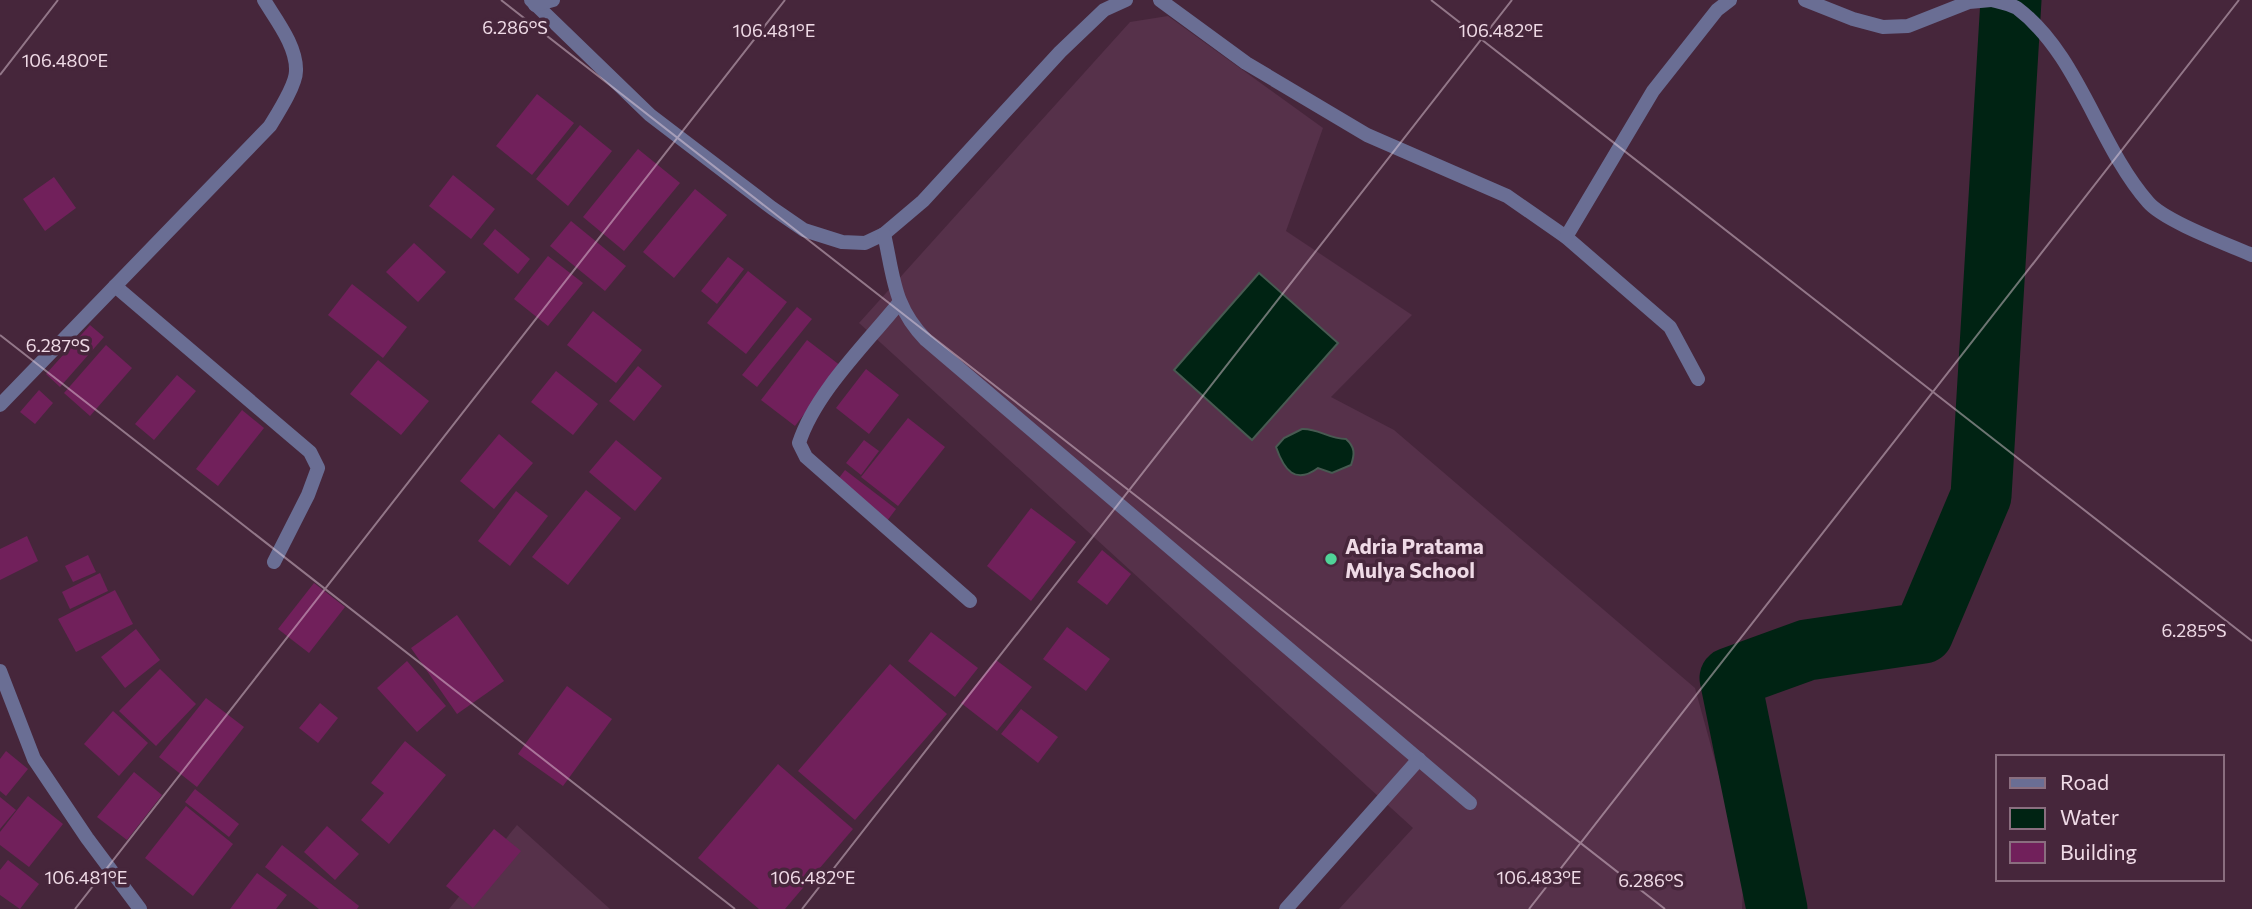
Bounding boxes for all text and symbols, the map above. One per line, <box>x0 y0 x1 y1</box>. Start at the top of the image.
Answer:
text: 6.286°S <box>482 16 548 38</box>
text: 106.481°E <box>733 19 815 41</box>
text: 106.482°E <box>1459 19 1544 41</box>
text: 106.480°E <box>22 49 108 71</box>
text: 6.287°S <box>26 334 90 356</box>
place label: Adria Pratama Mulya School <box>1345 533 1484 582</box>
marker: Adria Pratama Mulya School <box>1323 551 1339 567</box>
text: 6.285°S <box>2161 619 2227 641</box>
legend <box>1996 755 2224 881</box>
text: Road <box>2060 769 2109 794</box>
text: Water <box>2060 804 2119 829</box>
text: Building <box>2060 839 2137 864</box>
text: 106.481°E <box>45 866 127 888</box>
text: 106.482°E <box>771 866 856 888</box>
text: 106.483°E <box>1496 866 1582 888</box>
text: 6.286°S <box>1618 869 1684 891</box>

